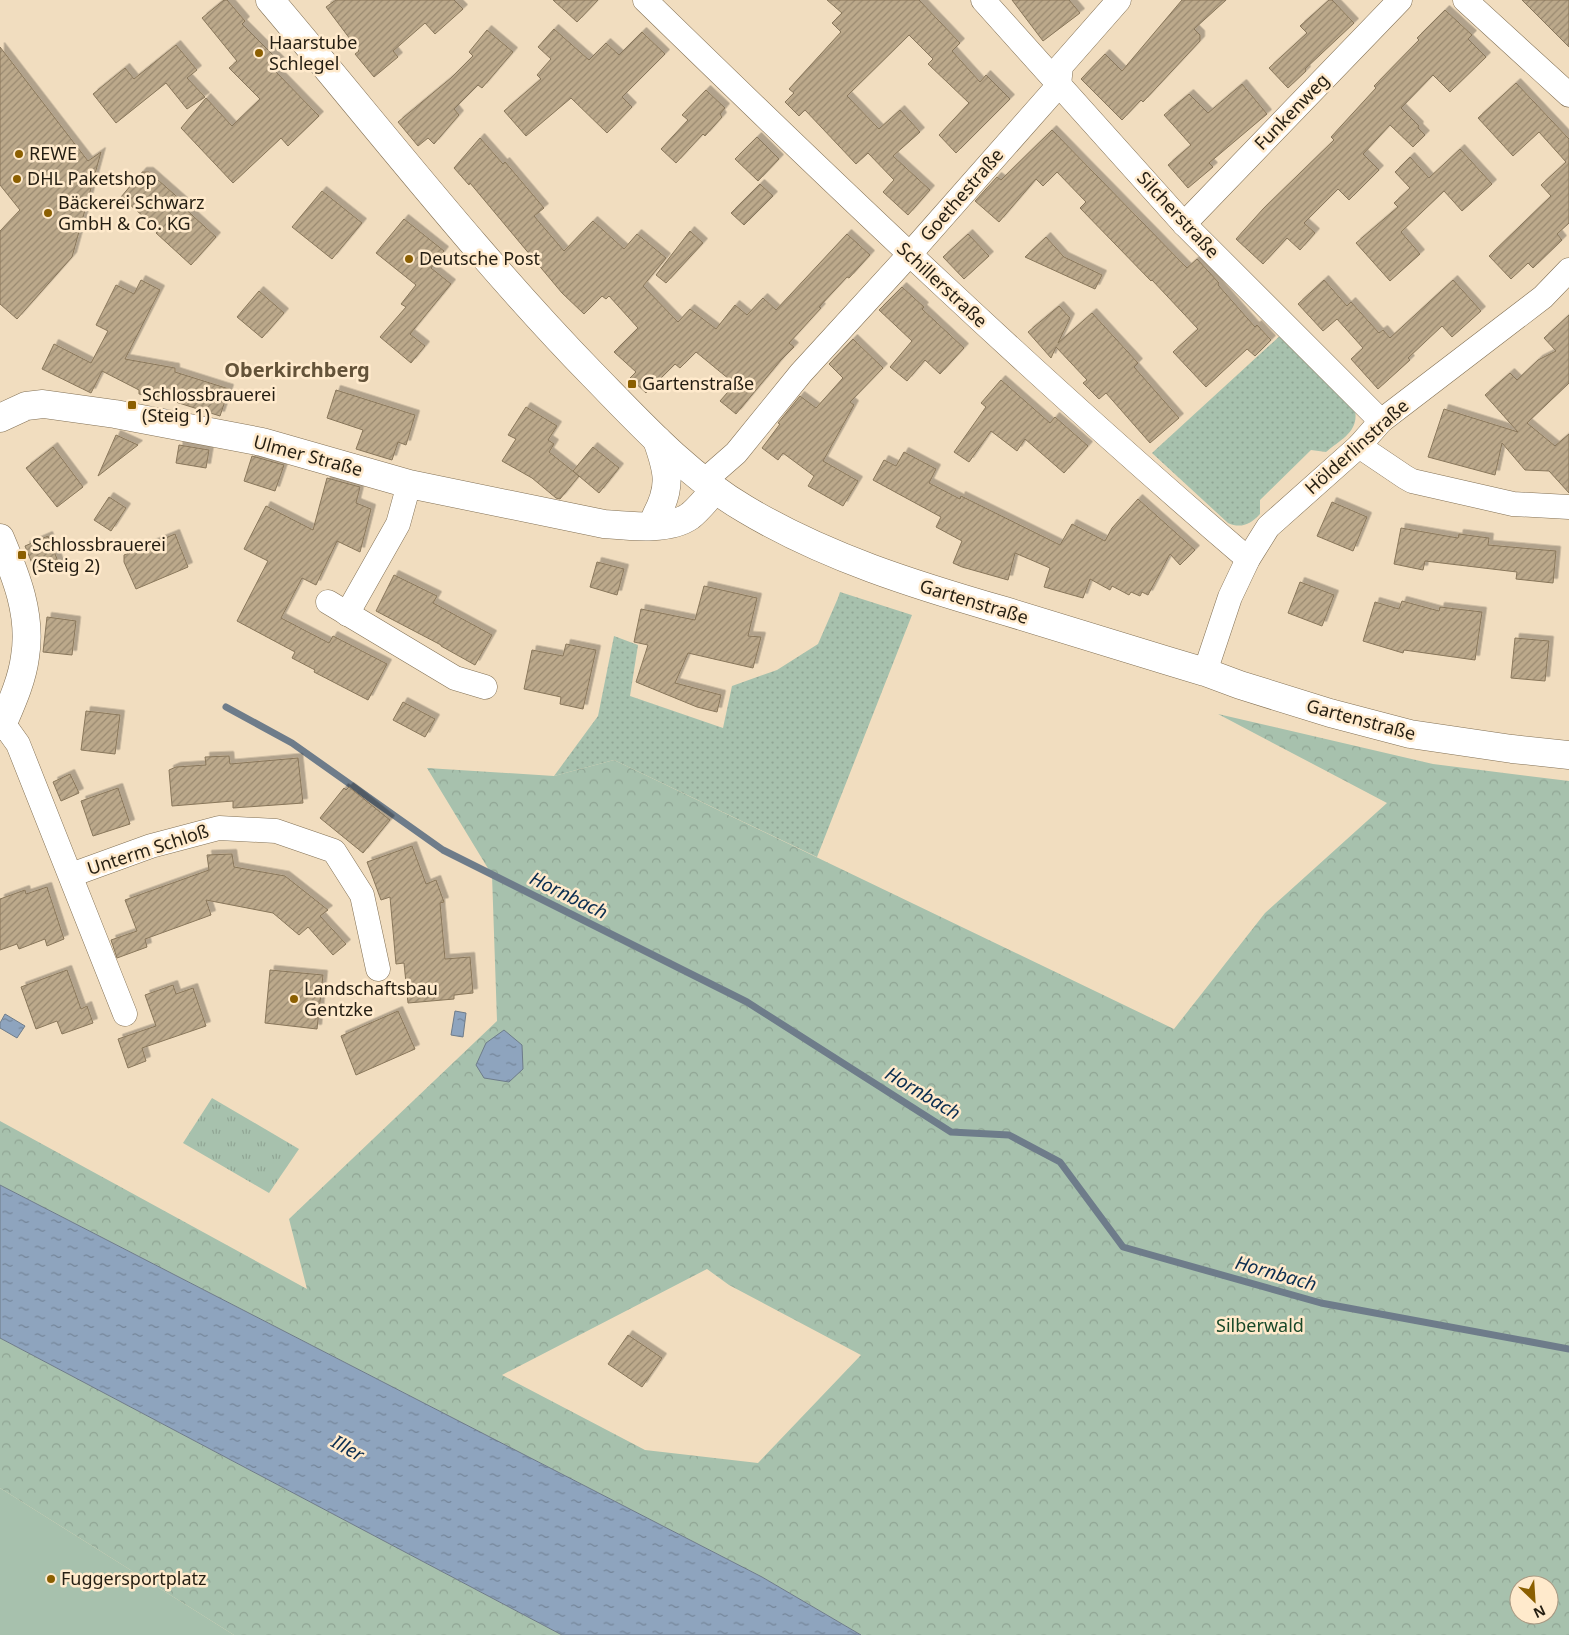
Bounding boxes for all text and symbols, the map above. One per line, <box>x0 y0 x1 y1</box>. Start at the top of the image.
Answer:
place label: Haarstube Schlegel <box>269 30 357 75</box>
marker: Haarstube Schlegel <box>253 47 265 59</box>
street label: Funkenweg <box>1249 68 1334 155</box>
place label: REWE <box>29 141 77 165</box>
street label: Goethestraße <box>914 143 1008 246</box>
marker: REWE <box>13 148 25 160</box>
place label: DHL Paketshop <box>27 166 157 190</box>
street label: Silcherstraße <box>1132 166 1225 263</box>
marker: DHL Paketshop <box>11 173 23 185</box>
place label: Bäckerei Schwarz GmbH & Co. KG <box>58 190 205 235</box>
marker: Bäckerei Schwarz GmbH & Co. KG <box>42 207 54 219</box>
street label: Schillerstraße <box>892 236 993 332</box>
place label: Deutsche Post <box>419 246 541 270</box>
marker: Deutsche Post <box>403 253 415 265</box>
district label: Oberkirchberg <box>224 356 370 383</box>
place label: Gartenstraße <box>642 371 754 395</box>
marker: Gartenstraße <box>626 378 638 390</box>
place label: Schlossbrauerei (Steig 1) <box>142 382 276 427</box>
street label: Hölderlinstraße <box>1299 393 1413 499</box>
marker: Schlossbrauerei (Steig 1) <box>126 399 138 411</box>
street label: Ulmer Straße <box>251 429 365 481</box>
place label: Schlossbrauerei (Steig 2) <box>32 532 166 577</box>
marker: Schlossbrauerei (Steig 2) <box>16 549 28 561</box>
street label: Gartenstraße <box>917 573 1031 629</box>
street label: Gartenstraße <box>1304 693 1419 745</box>
street label: Unterm Schloß <box>84 818 212 880</box>
water label: Hornbach <box>526 865 612 925</box>
place label: Landschaftsbau Gentzke <box>304 976 438 1021</box>
marker: Landschaftsbau Gentzke <box>288 993 300 1005</box>
water label: Hornbach <box>880 1060 966 1126</box>
water label: Hornbach <box>1232 1249 1320 1297</box>
park label: Silberwald <box>1216 1313 1304 1337</box>
water label: Iller <box>326 1428 370 1468</box>
place label: Fuggersportplatz <box>61 1566 206 1590</box>
marker: Fuggersportplatz <box>45 1573 57 1585</box>
north arrow <box>1509 1575 1559 1625</box>
text: N <box>1531 1601 1549 1623</box>

